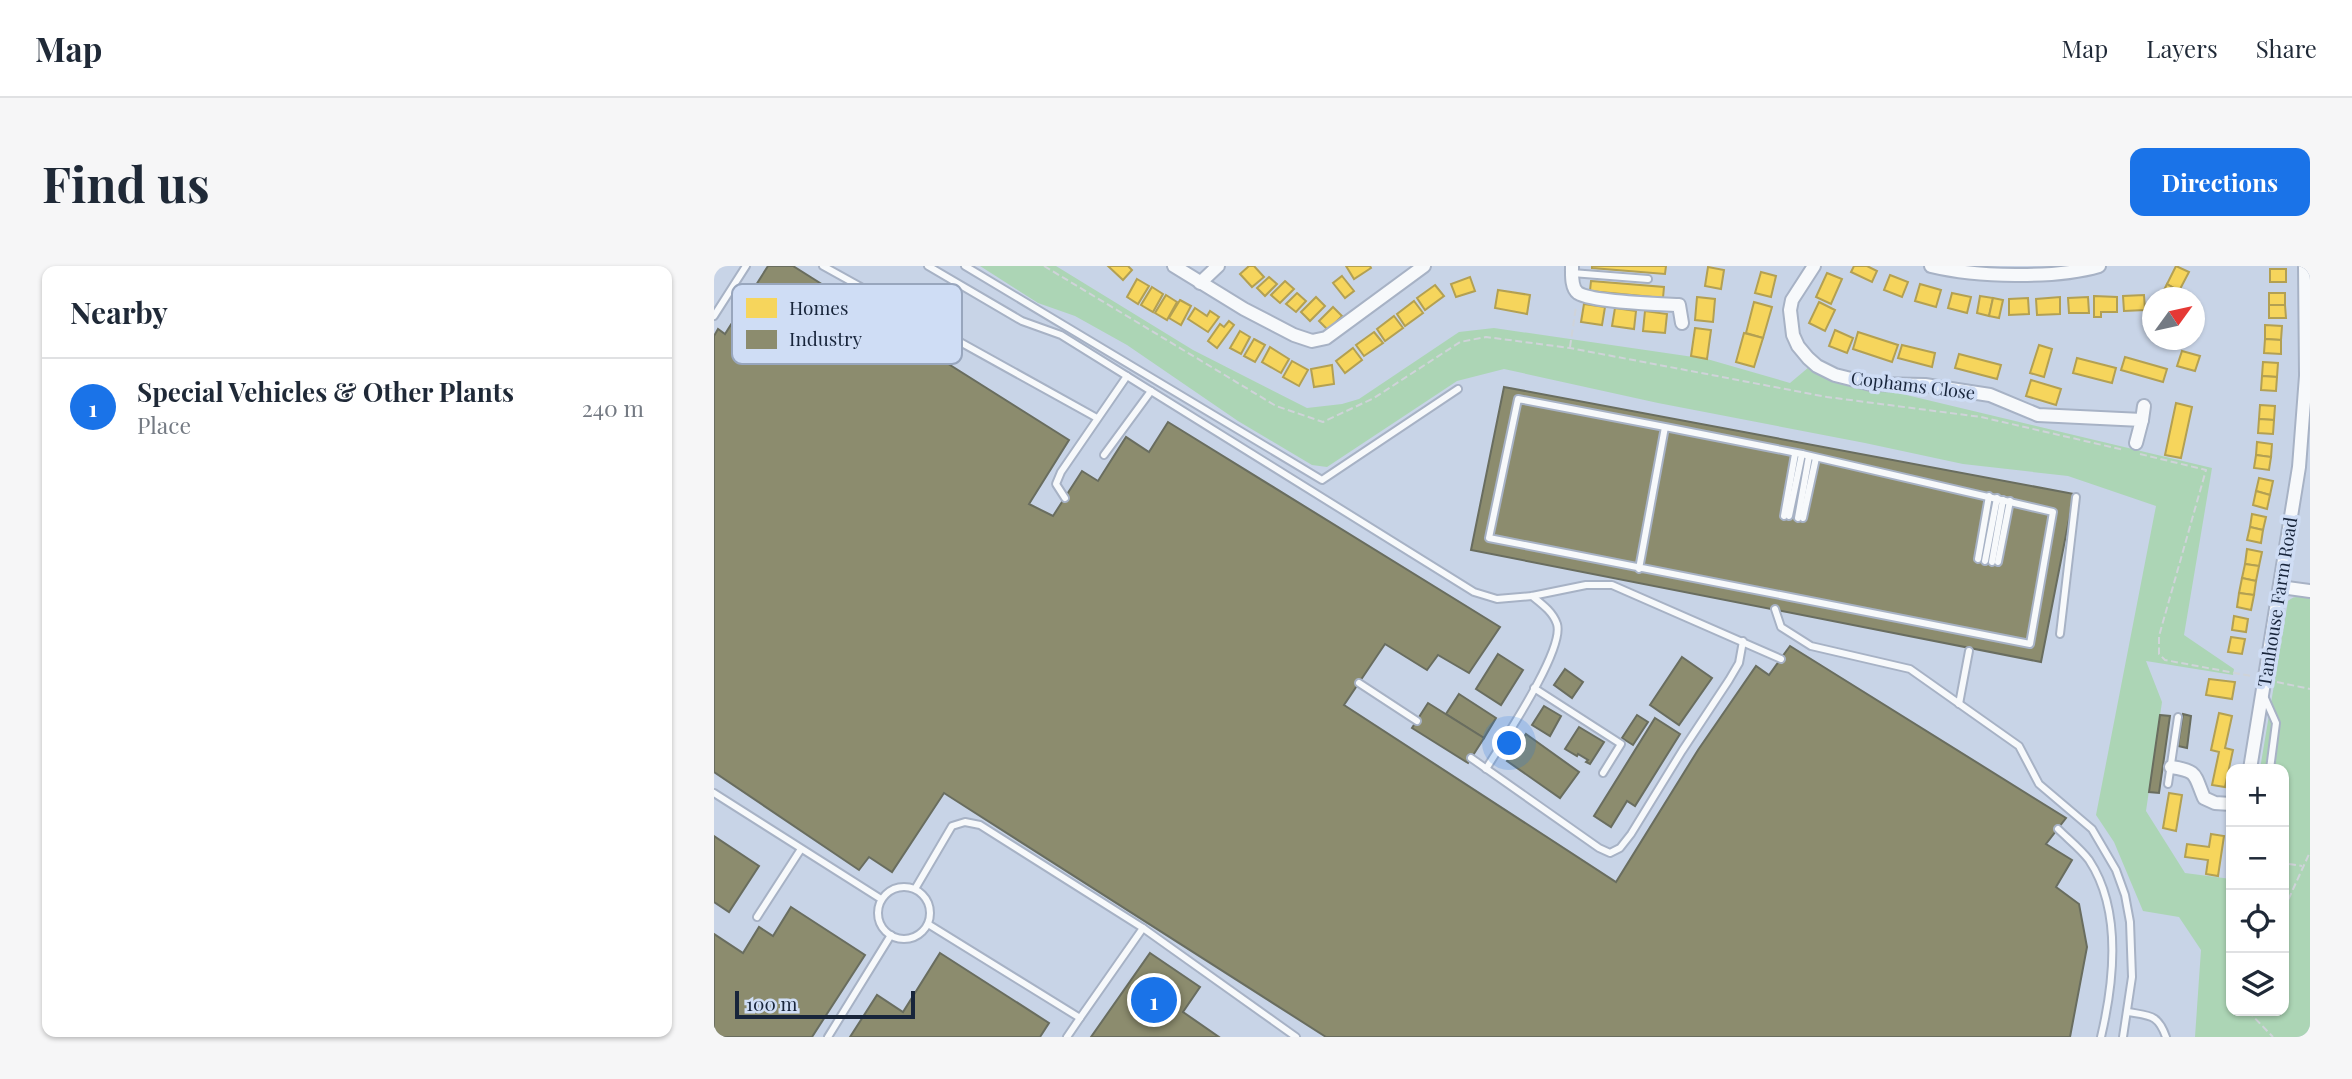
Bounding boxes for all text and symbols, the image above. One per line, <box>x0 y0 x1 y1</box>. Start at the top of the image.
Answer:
text: Map <box>35 26 102 70</box>
text: Map <box>2062 32 2108 64</box>
text: Layers <box>2146 32 2218 64</box>
text: Share <box>2256 32 2317 64</box>
button: Directions <box>2130 148 2310 216</box>
text: Find us <box>42 150 210 215</box>
legend <box>732 284 962 364</box>
north arrow <box>2142 287 2205 350</box>
text: Nearby <box>70 292 168 332</box>
text: Homes <box>789 294 848 320</box>
text: Industry <box>789 325 863 351</box>
street label: Cophams Close <box>1850 365 1977 405</box>
text: Special Vehicles & Other Plants <box>137 374 514 409</box>
text: 1 <box>89 392 97 423</box>
text: 240 m <box>582 392 644 423</box>
text: Place <box>137 409 191 440</box>
street label: Tanhouse Farm Road <box>2252 515 2302 688</box>
your location <box>1492 726 1526 760</box>
map controls <box>2226 764 2289 1016</box>
button: + <box>2226 764 2289 827</box>
button: − <box>2226 827 2289 890</box>
button: locate <box>2226 890 2289 953</box>
button: layers <box>2226 953 2289 1016</box>
pin: 1 <box>1131 974 1177 1026</box>
scale bar <box>735 988 915 1020</box>
text: 100 m <box>746 990 797 1016</box>

